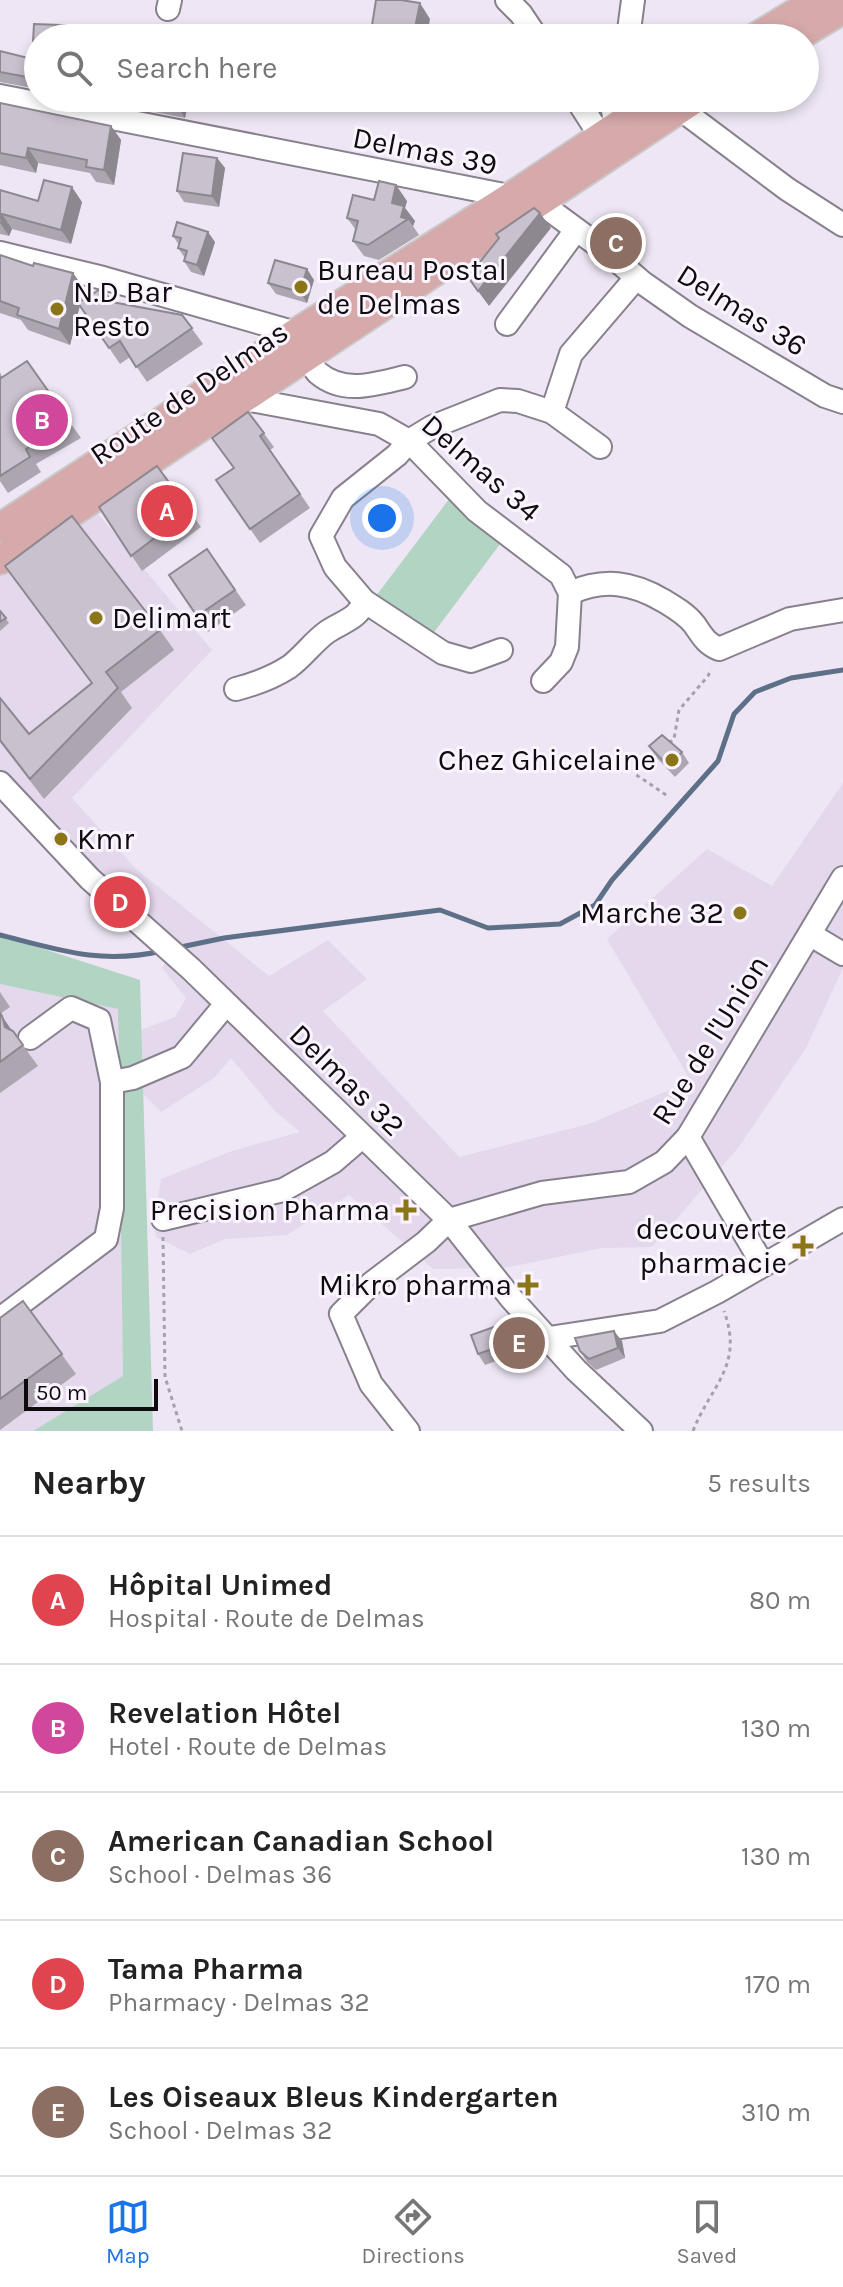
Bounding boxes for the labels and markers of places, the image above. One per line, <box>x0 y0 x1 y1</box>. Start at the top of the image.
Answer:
pin: C <box>590 213 642 273</box>
place label: Bureau Postal de Delmas <box>317 252 507 322</box>
place label: N.D Bar Resto <box>73 274 172 344</box>
marker: Bureau Postal de Delmas <box>292 278 310 296</box>
marker: N.D Bar Resto <box>48 300 66 318</box>
pin: B <box>16 390 68 450</box>
pin: A <box>141 481 193 541</box>
place label: Delimart <box>112 600 231 636</box>
marker: Delimart <box>87 609 105 627</box>
place label: Chez Ghicelaine <box>438 742 656 778</box>
marker: Chez Ghicelaine <box>663 751 681 769</box>
place label: Kmr <box>77 821 134 857</box>
marker: Kmr <box>52 830 70 848</box>
pin: D <box>94 872 146 932</box>
place label: Marche 32 <box>580 895 724 931</box>
marker: Marche 32 <box>731 904 749 922</box>
place label: Precision Pharma <box>150 1192 390 1228</box>
marker: Precision Pharma <box>397 1201 415 1219</box>
place label: decouverte pharmacie <box>636 1211 787 1281</box>
marker: decouverte pharmacie <box>794 1237 812 1255</box>
place label: Mikro pharma <box>319 1267 512 1303</box>
marker: Mikro pharma <box>519 1276 537 1294</box>
pin: E <box>493 1313 545 1373</box>

